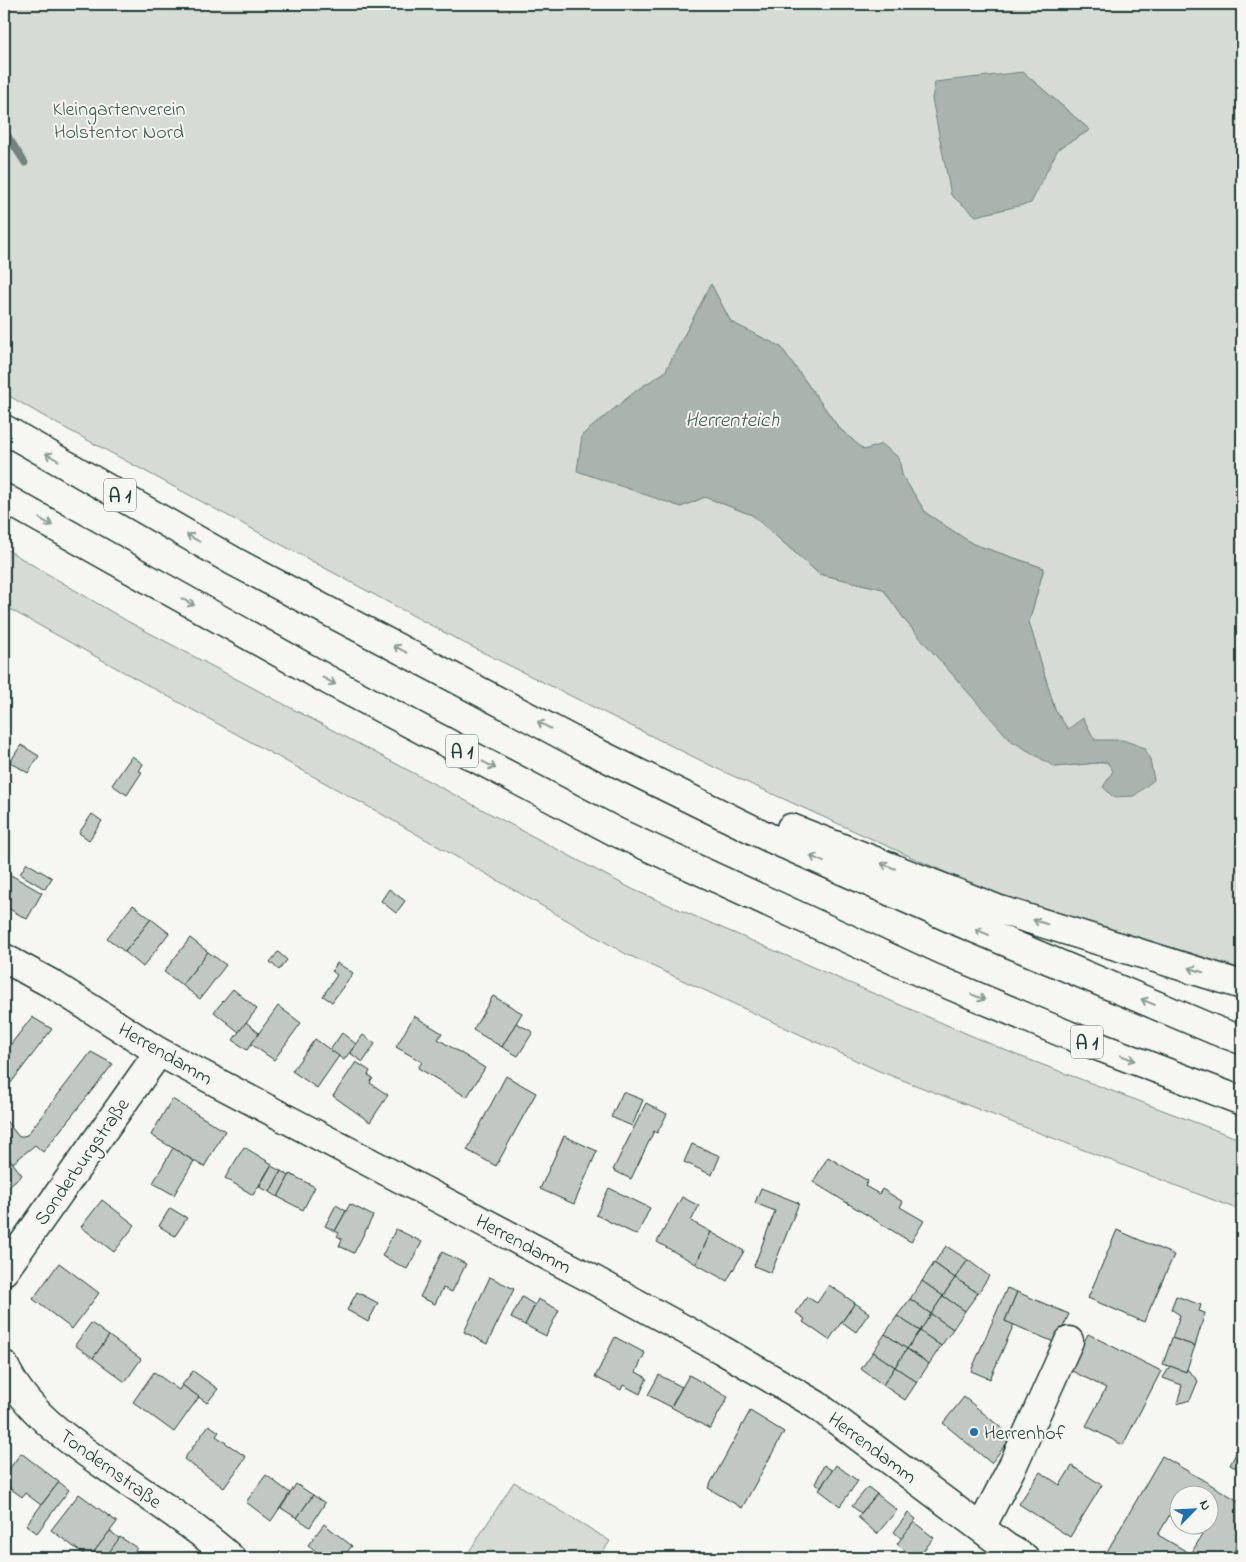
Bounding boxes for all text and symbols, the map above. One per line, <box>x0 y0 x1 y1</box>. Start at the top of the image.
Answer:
park label: Kleingartenverein Holstentor Nord <box>53 96 186 148</box>
water label: Herrenteich <box>685 406 780 436</box>
one-way arrow <box>46 451 60 461</box>
road number: A 1 <box>104 478 136 512</box>
one-way arrow <box>39 517 53 527</box>
one-way arrow <box>187 532 201 542</box>
one-way arrow <box>180 597 194 607</box>
one-way arrow <box>393 644 408 653</box>
one-way arrow <box>322 676 337 686</box>
one-way arrow <box>537 720 552 729</box>
road number: A 1 <box>446 734 478 768</box>
one-way arrow <box>481 760 496 770</box>
one-way arrow <box>809 853 824 863</box>
one-way arrow <box>881 861 896 870</box>
one-way arrow <box>1033 917 1049 927</box>
one-way arrow <box>975 927 990 937</box>
one-way arrow <box>1188 965 1204 975</box>
one-way arrow <box>970 992 985 1002</box>
one-way arrow <box>1141 996 1156 1006</box>
street label: Herrendamm <box>112 1016 217 1094</box>
road number: A 1 <box>1071 1026 1103 1058</box>
one-way arrow <box>1120 1054 1136 1063</box>
street label: Sonderburgstraße <box>28 1093 139 1233</box>
street label: Herrendamm <box>470 1208 576 1283</box>
street label: Herrendamm <box>821 1406 922 1492</box>
place label: Herrenhof <box>984 1420 1066 1449</box>
street label: Tondernstraße <box>52 1423 167 1517</box>
marker: Herrenhof <box>968 1426 980 1438</box>
north arrow <box>1168 1484 1218 1534</box>
text: N <box>1193 1497 1216 1514</box>

